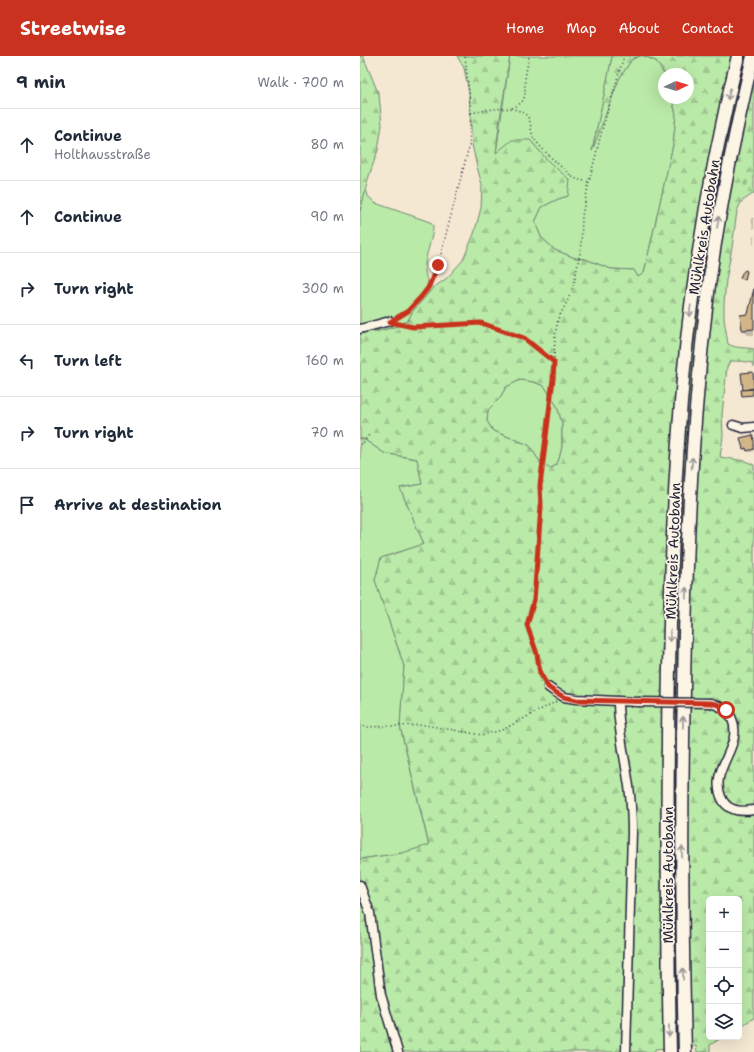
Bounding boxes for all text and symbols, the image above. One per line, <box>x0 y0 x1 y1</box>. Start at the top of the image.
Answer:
text: Streetwise <box>20 16 126 41</box>
text: Home <box>506 19 545 37</box>
text: Map <box>567 19 597 37</box>
text: About <box>619 19 660 37</box>
text: Contact <box>682 19 734 37</box>
north arrow <box>658 68 694 104</box>
text: 9 min <box>16 71 66 93</box>
text: Walk · 700 m <box>258 74 344 91</box>
one-way arrow <box>724 87 732 100</box>
text: Continue <box>54 126 122 146</box>
icon: ahead <box>16 134 38 156</box>
text: 80 m <box>310 136 344 153</box>
text: Holthausstraße <box>54 146 151 163</box>
street label: Mühlkreis Autobahn <box>684 157 724 296</box>
icon: ahead <box>16 206 38 228</box>
text: Continue <box>54 207 122 227</box>
text: 90 m <box>310 208 344 225</box>
one-way arrow <box>715 216 723 229</box>
route end <box>429 256 447 274</box>
icon: right <box>16 278 38 300</box>
text: Turn right <box>54 279 134 299</box>
text: 300 m <box>301 280 344 297</box>
one-way arrow <box>687 304 694 317</box>
icon: left <box>16 350 38 372</box>
text: Turn left <box>54 351 122 371</box>
text: 160 m <box>306 352 344 369</box>
icon: right <box>16 422 38 444</box>
text: Turn right <box>54 423 134 443</box>
text: 70 m <box>310 424 344 441</box>
one-way arrow <box>688 457 695 470</box>
street label: Mühlkreis Autobahn <box>662 482 684 620</box>
icon: arrive <box>16 494 38 516</box>
text: Arrive at destination <box>54 495 222 515</box>
one-way arrow <box>682 587 690 600</box>
one-way arrow <box>666 629 673 642</box>
route start <box>717 701 735 719</box>
one-way arrow <box>679 716 687 729</box>
street label: Mühlkreis Autobahn <box>659 806 677 944</box>
one-way arrow <box>678 846 686 859</box>
map controls <box>706 896 742 1040</box>
button: + <box>706 896 742 932</box>
button: − <box>706 932 742 968</box>
one-way arrow <box>679 968 687 981</box>
button: locate <box>706 968 742 1004</box>
button: layers <box>706 1004 742 1040</box>
one-way arrow <box>665 1024 673 1037</box>

